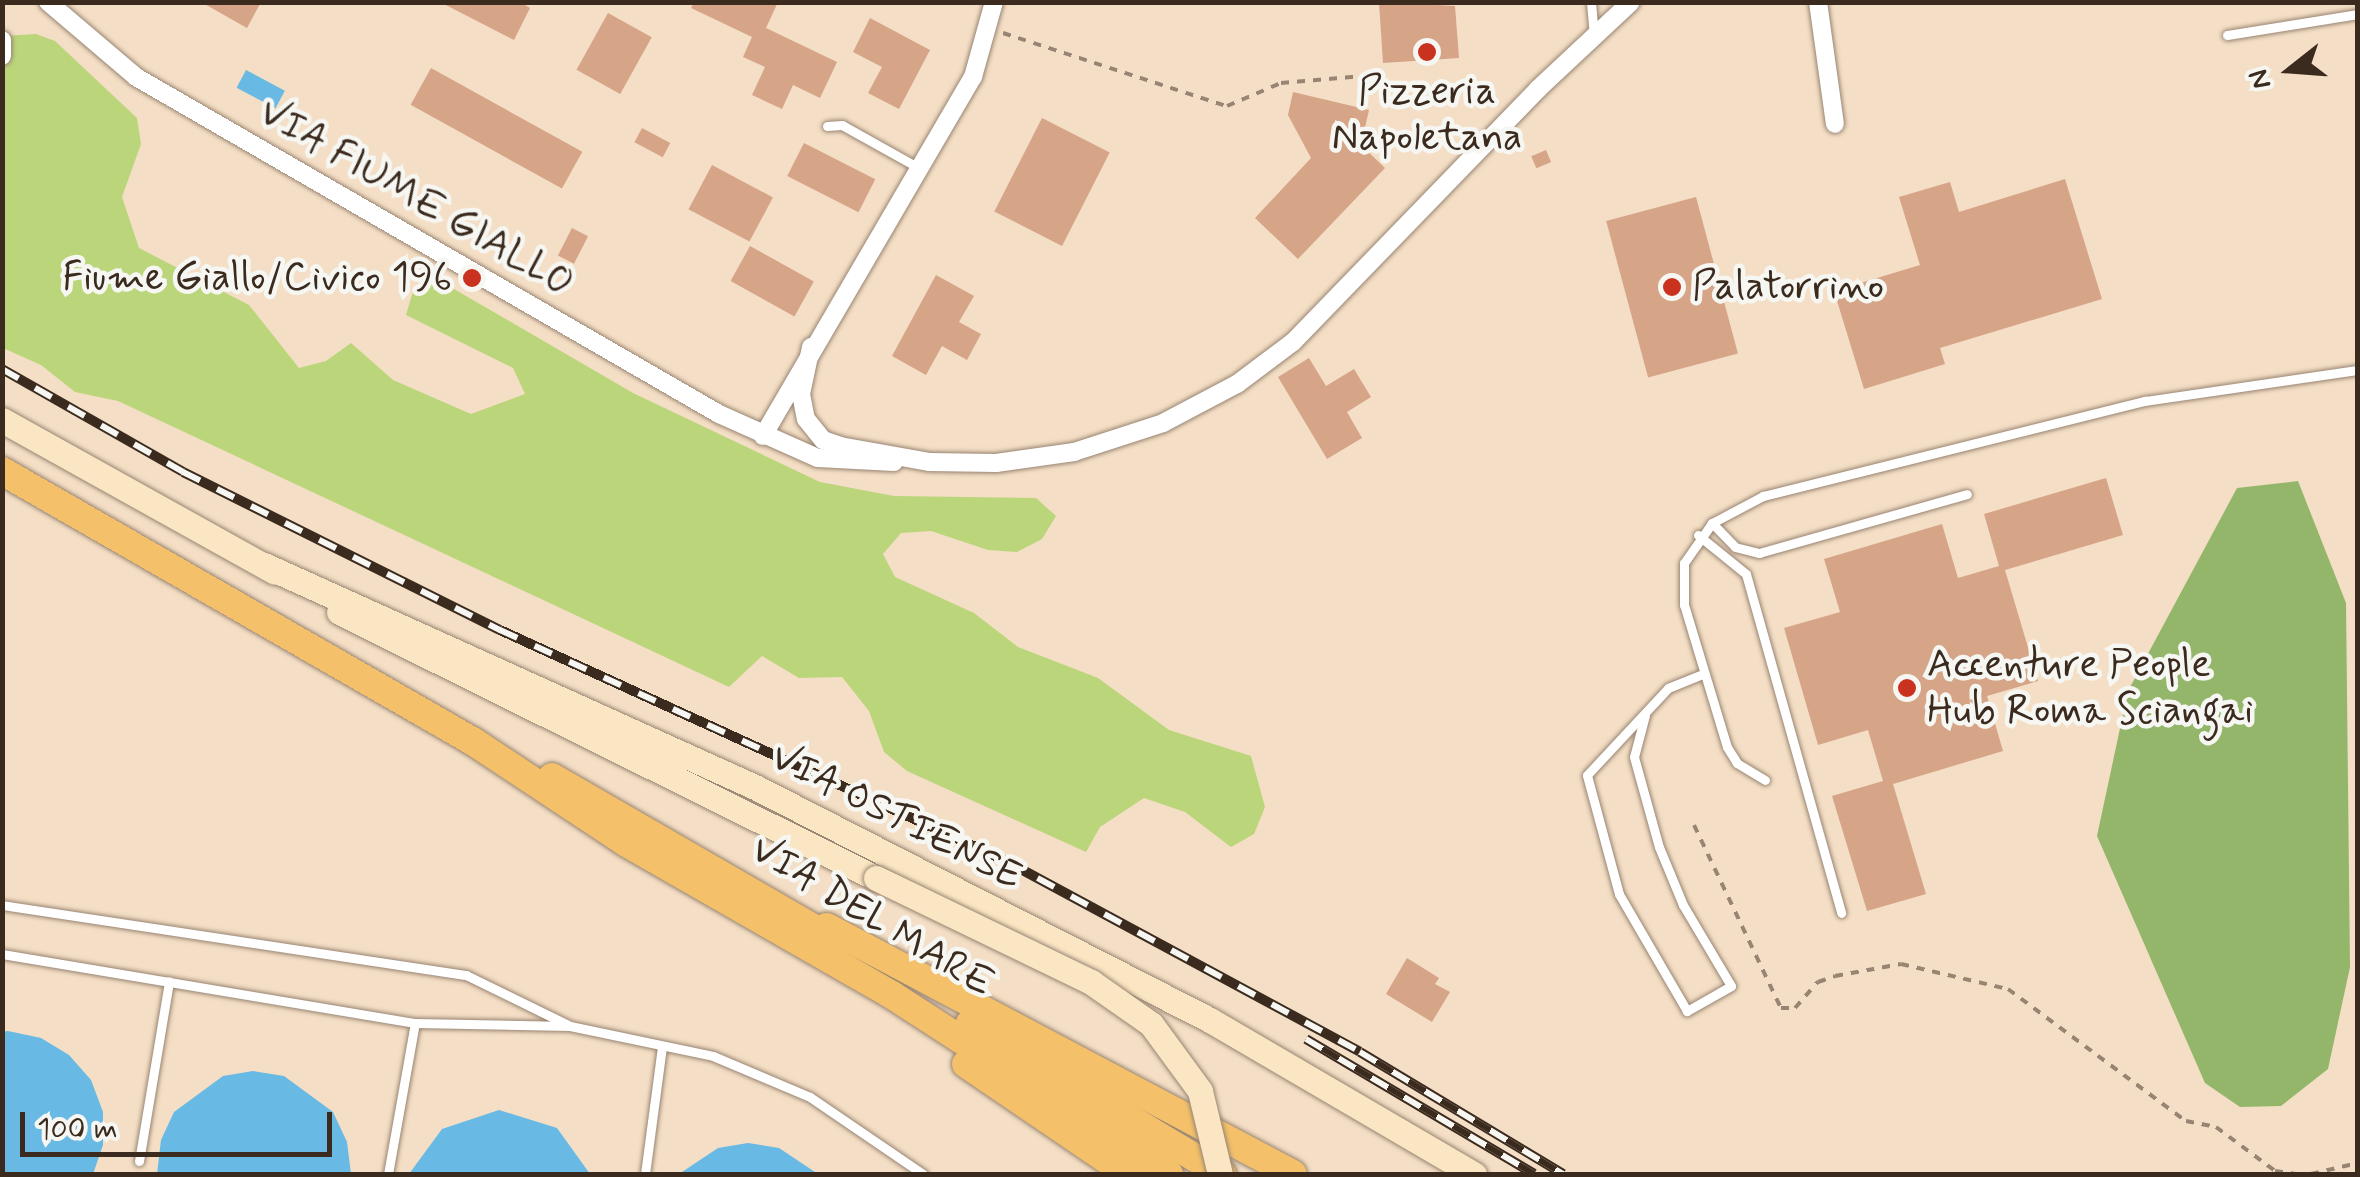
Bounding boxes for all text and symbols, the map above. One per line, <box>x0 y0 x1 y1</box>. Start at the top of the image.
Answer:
north arrow <box>2240 20 2340 120</box>
marker: Pizzeria Napoletana <box>1416 41 1438 63</box>
text: N <box>2240 65 2281 93</box>
place label: Pizzeria Napoletana <box>1332 68 1522 162</box>
street label: VIA FIUME GIALLO <box>247 86 585 310</box>
place label: Fiume Giallo/Civico 196 <box>65 254 452 302</box>
place label: Palatorrino <box>1692 263 1884 311</box>
marker: Fiume Giallo/Civico 196 <box>461 267 483 289</box>
marker: Palatorrino <box>1661 276 1683 298</box>
place label: Accenture People Hub Roma Sciangai <box>1927 641 2266 735</box>
marker: Accenture People Hub Roma Sciangai <box>1896 677 1918 699</box>
street label: VIA OSTIENSE <box>763 733 1029 901</box>
street label: VIA DEL MARE <box>741 825 1003 1009</box>
scale bar <box>25 1092 338 1154</box>
text: 100 m <box>37 1110 118 1149</box>

